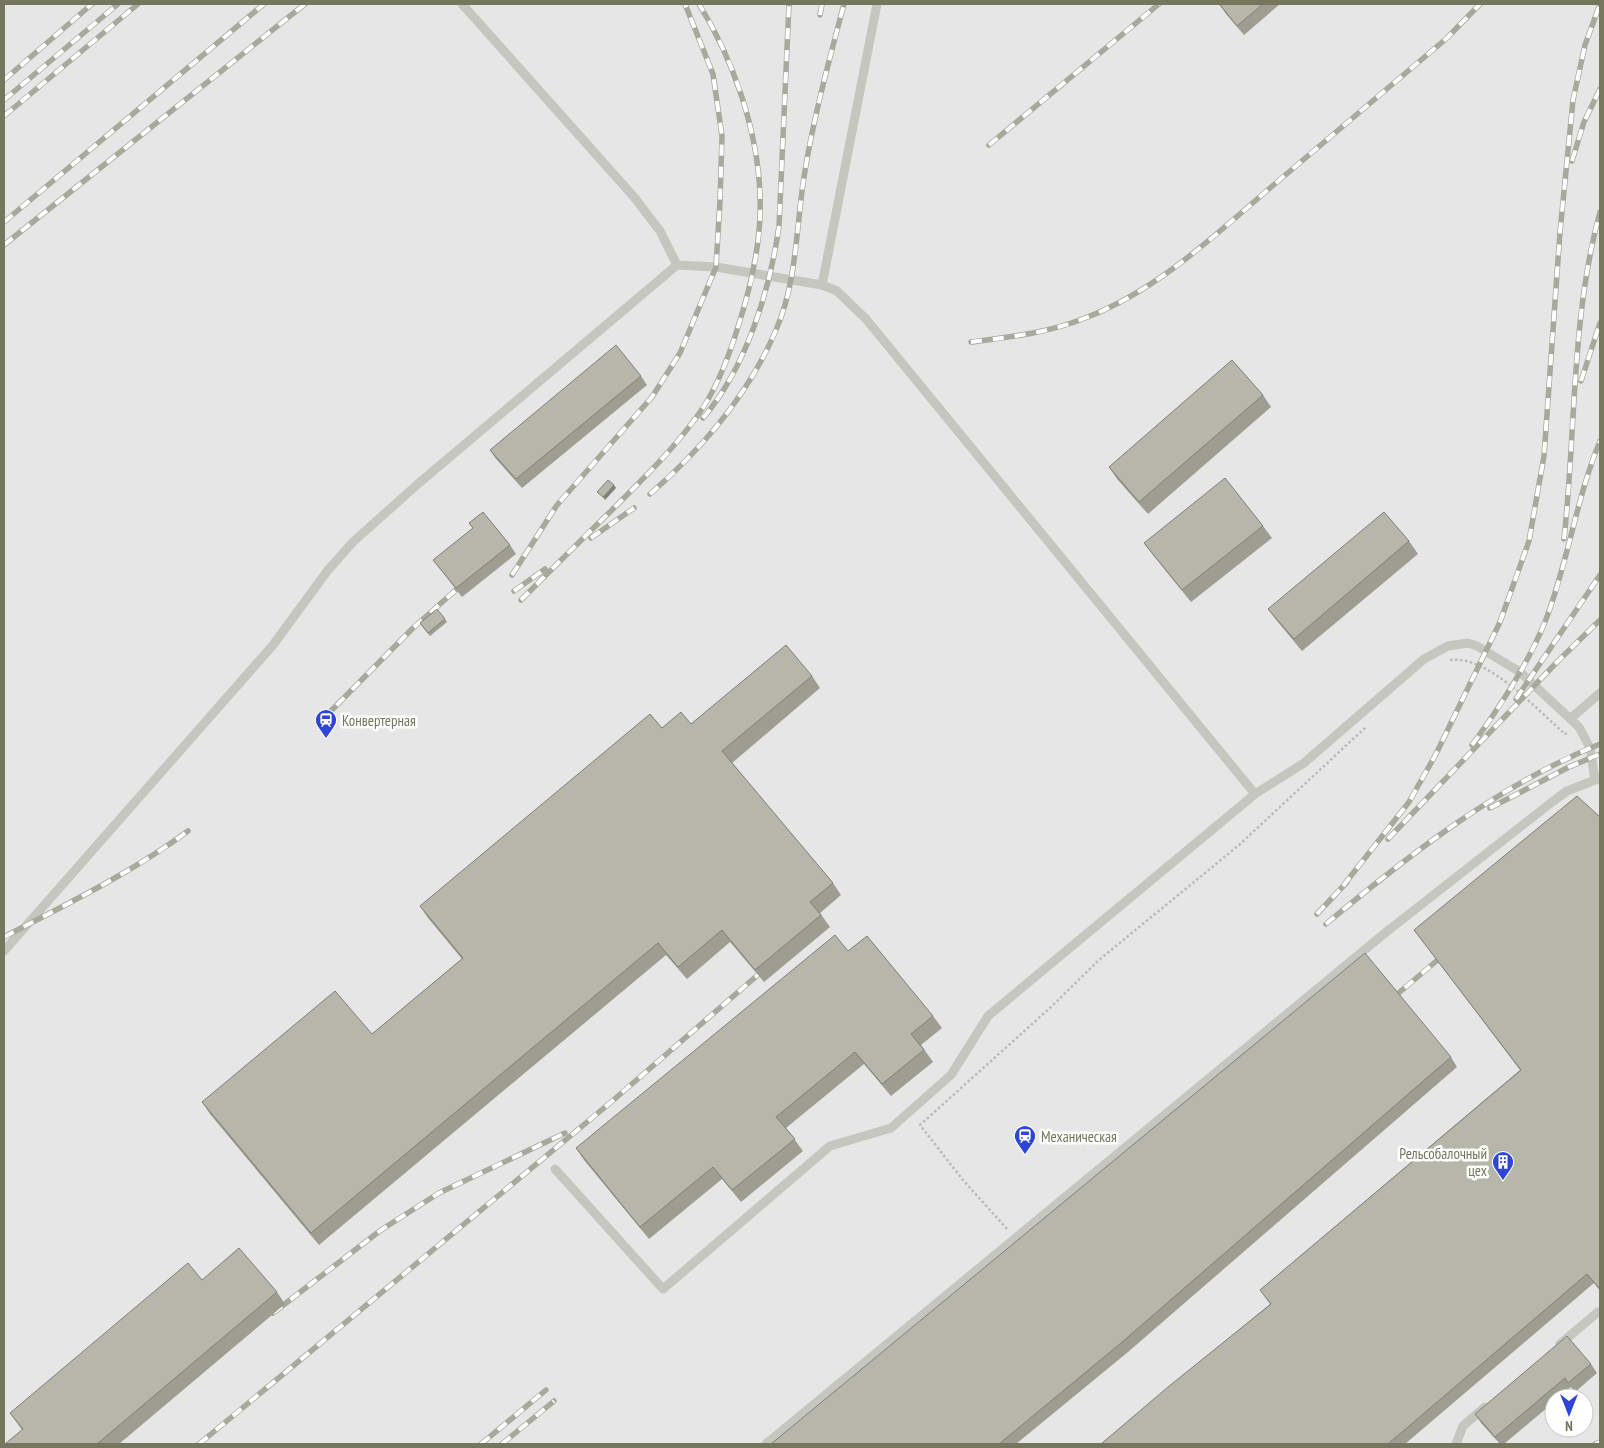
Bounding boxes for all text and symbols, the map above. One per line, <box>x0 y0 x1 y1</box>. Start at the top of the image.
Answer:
station icon: Конвертерная <box>314 708 338 739</box>
place label: Конвертерная <box>342 711 416 730</box>
station icon: Механическая <box>1013 1124 1037 1155</box>
place label: Механическая <box>1041 1127 1117 1146</box>
place label: Рельсобалочный цех <box>1399 1144 1487 1180</box>
building icon: Рельсобалочный цех <box>1491 1150 1515 1181</box>
north arrow <box>1544 1388 1594 1438</box>
text: N <box>1565 1417 1573 1435</box>

